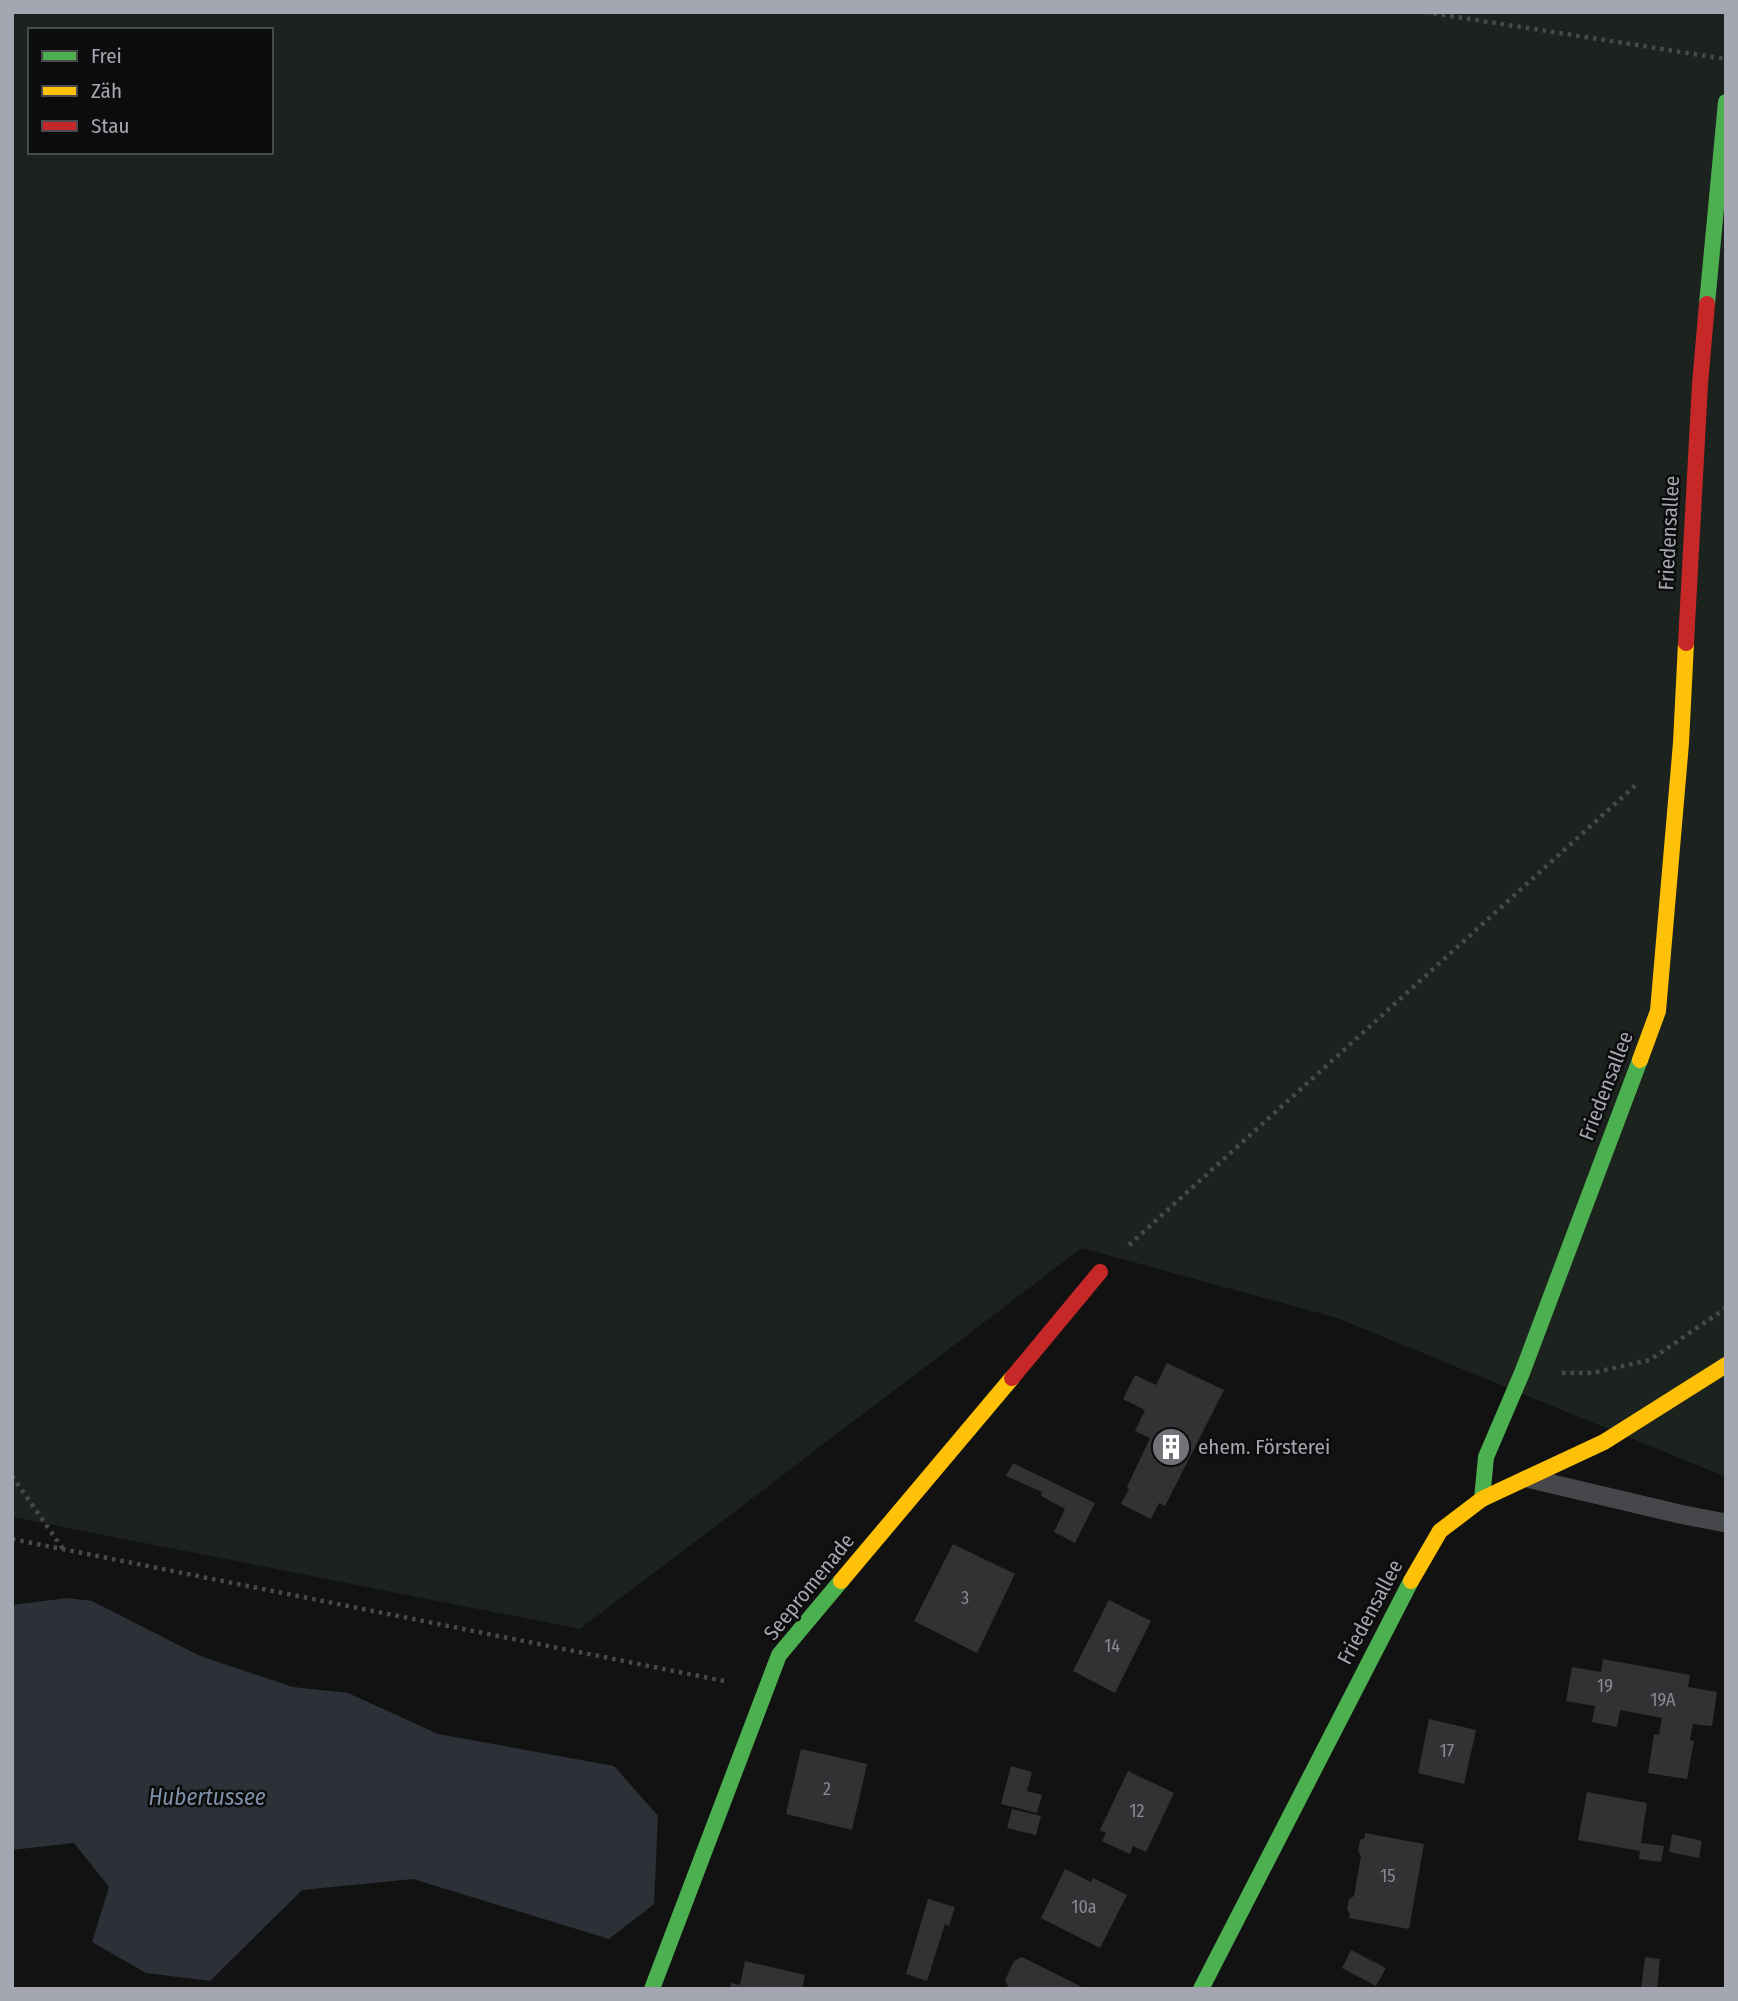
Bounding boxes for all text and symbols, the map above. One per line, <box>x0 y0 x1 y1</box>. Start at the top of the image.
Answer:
legend <box>28 28 273 154</box>
text: Frei <box>91 43 122 69</box>
text: Zäh <box>91 78 122 104</box>
text: Stau <box>91 113 129 139</box>
street label: Friedensallee <box>1653 475 1685 591</box>
street label: Friedensallee <box>1573 1028 1639 1144</box>
building icon: ehem. Försterei <box>1150 1426 1192 1468</box>
place label: ehem. Försterei <box>1198 1434 1330 1460</box>
street label: Seepromenade <box>758 1528 860 1646</box>
street label: Friedensallee <box>1332 1555 1408 1669</box>
house number: 3 <box>961 1587 969 1609</box>
house number: 14 <box>1104 1635 1120 1657</box>
house number: 19 <box>1597 1675 1613 1697</box>
house number: 19A <box>1650 1689 1676 1711</box>
house number: 17 <box>1440 1740 1454 1762</box>
house number: 2 <box>823 1778 831 1800</box>
water label: Hubertussee <box>148 1783 266 1811</box>
house number: 12 <box>1130 1800 1145 1822</box>
house number: 15 <box>1380 1865 1396 1887</box>
house number: 10a <box>1071 1896 1097 1918</box>

